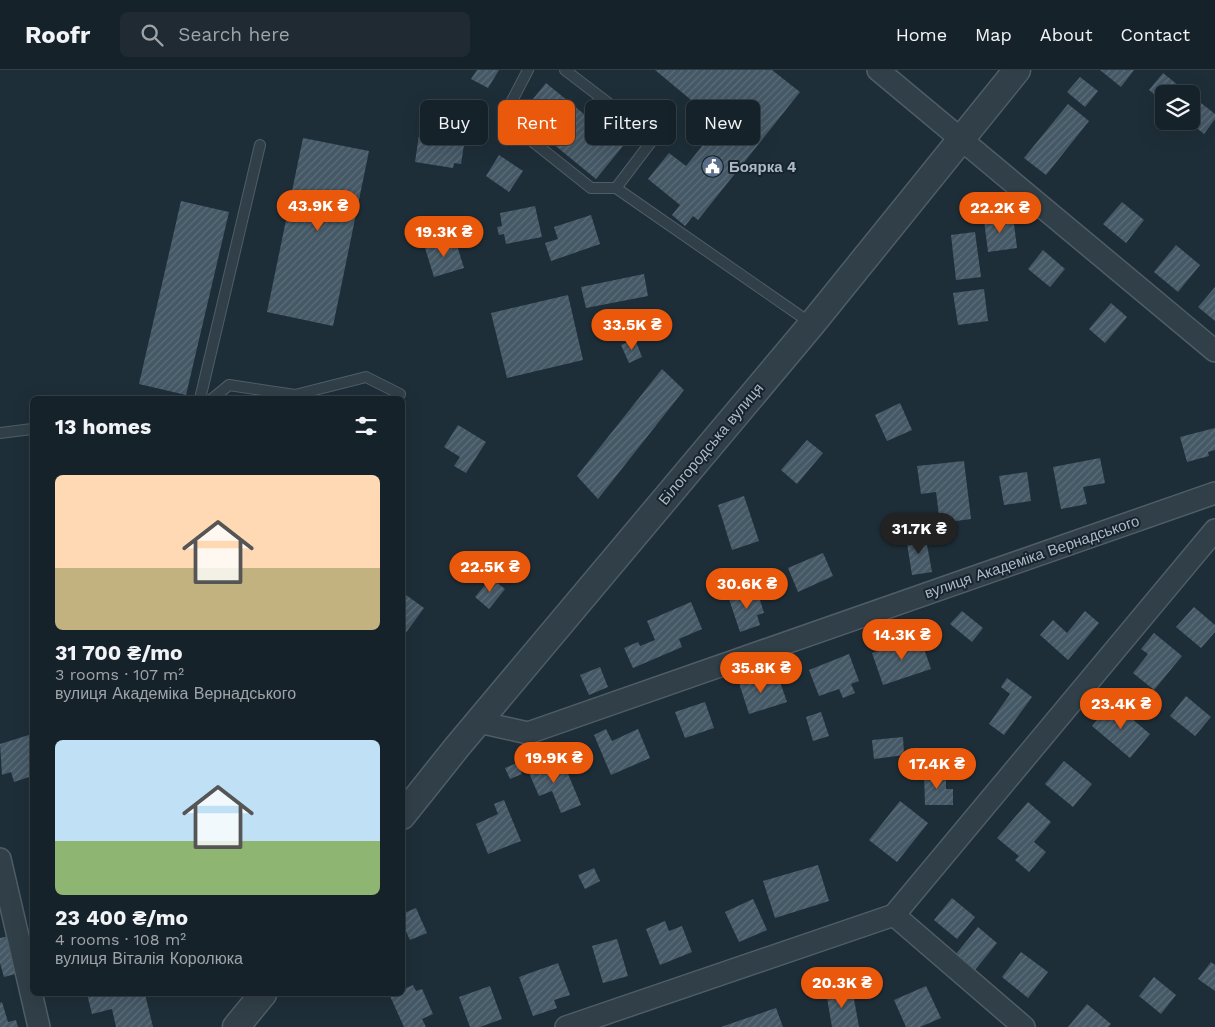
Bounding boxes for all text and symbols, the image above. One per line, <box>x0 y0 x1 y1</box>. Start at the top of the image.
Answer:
search box <box>120 12 470 57</box>
text: Roofr <box>25 21 90 49</box>
icon: search <box>138 21 166 49</box>
text: Search here <box>178 23 290 46</box>
text: Home <box>896 24 947 45</box>
text: Map <box>975 24 1012 45</box>
text: About <box>1040 24 1092 45</box>
text: Contact <box>1120 24 1190 45</box>
map controls <box>1155 85 1200 130</box>
button: layers <box>1155 85 1200 130</box>
chip: Buy <box>420 100 488 145</box>
chip: Rent <box>498 100 575 145</box>
chip: Filters <box>585 100 676 145</box>
chip: New <box>686 100 760 145</box>
public building icon: Боярка 4 <box>701 155 725 179</box>
place label: Боярка 4 <box>729 158 797 176</box>
pin: 43.9K ₴ <box>272 190 364 232</box>
pin: 22.2K ₴ <box>954 191 1046 234</box>
text: 43.9K ₴ <box>288 196 348 215</box>
text: 22.2K ₴ <box>970 198 1030 217</box>
pin: 19.3K ₴ <box>398 216 490 258</box>
text: 19.3K ₴ <box>415 222 473 241</box>
pin: 33.5K ₴ <box>586 308 678 351</box>
text: 33.5K ₴ <box>602 315 662 334</box>
street label: Білогородська вулиця <box>655 379 767 509</box>
icon: filters <box>352 412 380 440</box>
text: 13 homes <box>55 414 151 439</box>
icon: home <box>173 507 263 597</box>
pin: 31.7K ₴ <box>873 512 965 555</box>
street label: вулиця Академіка Вернадського <box>922 512 1142 602</box>
text: 31.7K ₴ <box>891 519 947 538</box>
pin: 22.5K ₴ <box>444 550 536 593</box>
text: 22.5K ₴ <box>460 557 520 576</box>
pin: 30.6K ₴ <box>701 568 793 610</box>
text: 30.6K ₴ <box>717 574 777 593</box>
pin: 14.3K ₴ <box>856 618 948 661</box>
text: 14.3K ₴ <box>873 625 931 644</box>
text: 31 700 ₴/mo <box>55 640 183 665</box>
pin: 35.8K ₴ <box>715 652 807 694</box>
text: 35.8K ₴ <box>731 658 791 677</box>
text: 3 rooms · 107 m² <box>55 665 184 684</box>
text: вулиця Академіка Вернадського <box>55 684 296 703</box>
pin: 23.4K ₴ <box>1075 688 1167 730</box>
text: 23.4K ₴ <box>1091 694 1151 713</box>
pin: 19.9K ₴ <box>508 742 600 784</box>
text: 19.9K ₴ <box>525 748 583 767</box>
pin: 17.4K ₴ <box>891 748 983 790</box>
text: 17.4K ₴ <box>909 754 965 773</box>
icon: home <box>173 772 263 862</box>
text: 23 400 ₴/mo <box>55 905 188 930</box>
text: 4 rooms · 108 m² <box>55 930 186 949</box>
text: вулиця Віталія Королюка <box>55 949 243 968</box>
pin: 20.3K ₴ <box>796 966 888 1009</box>
text: 20.3K ₴ <box>812 973 872 992</box>

